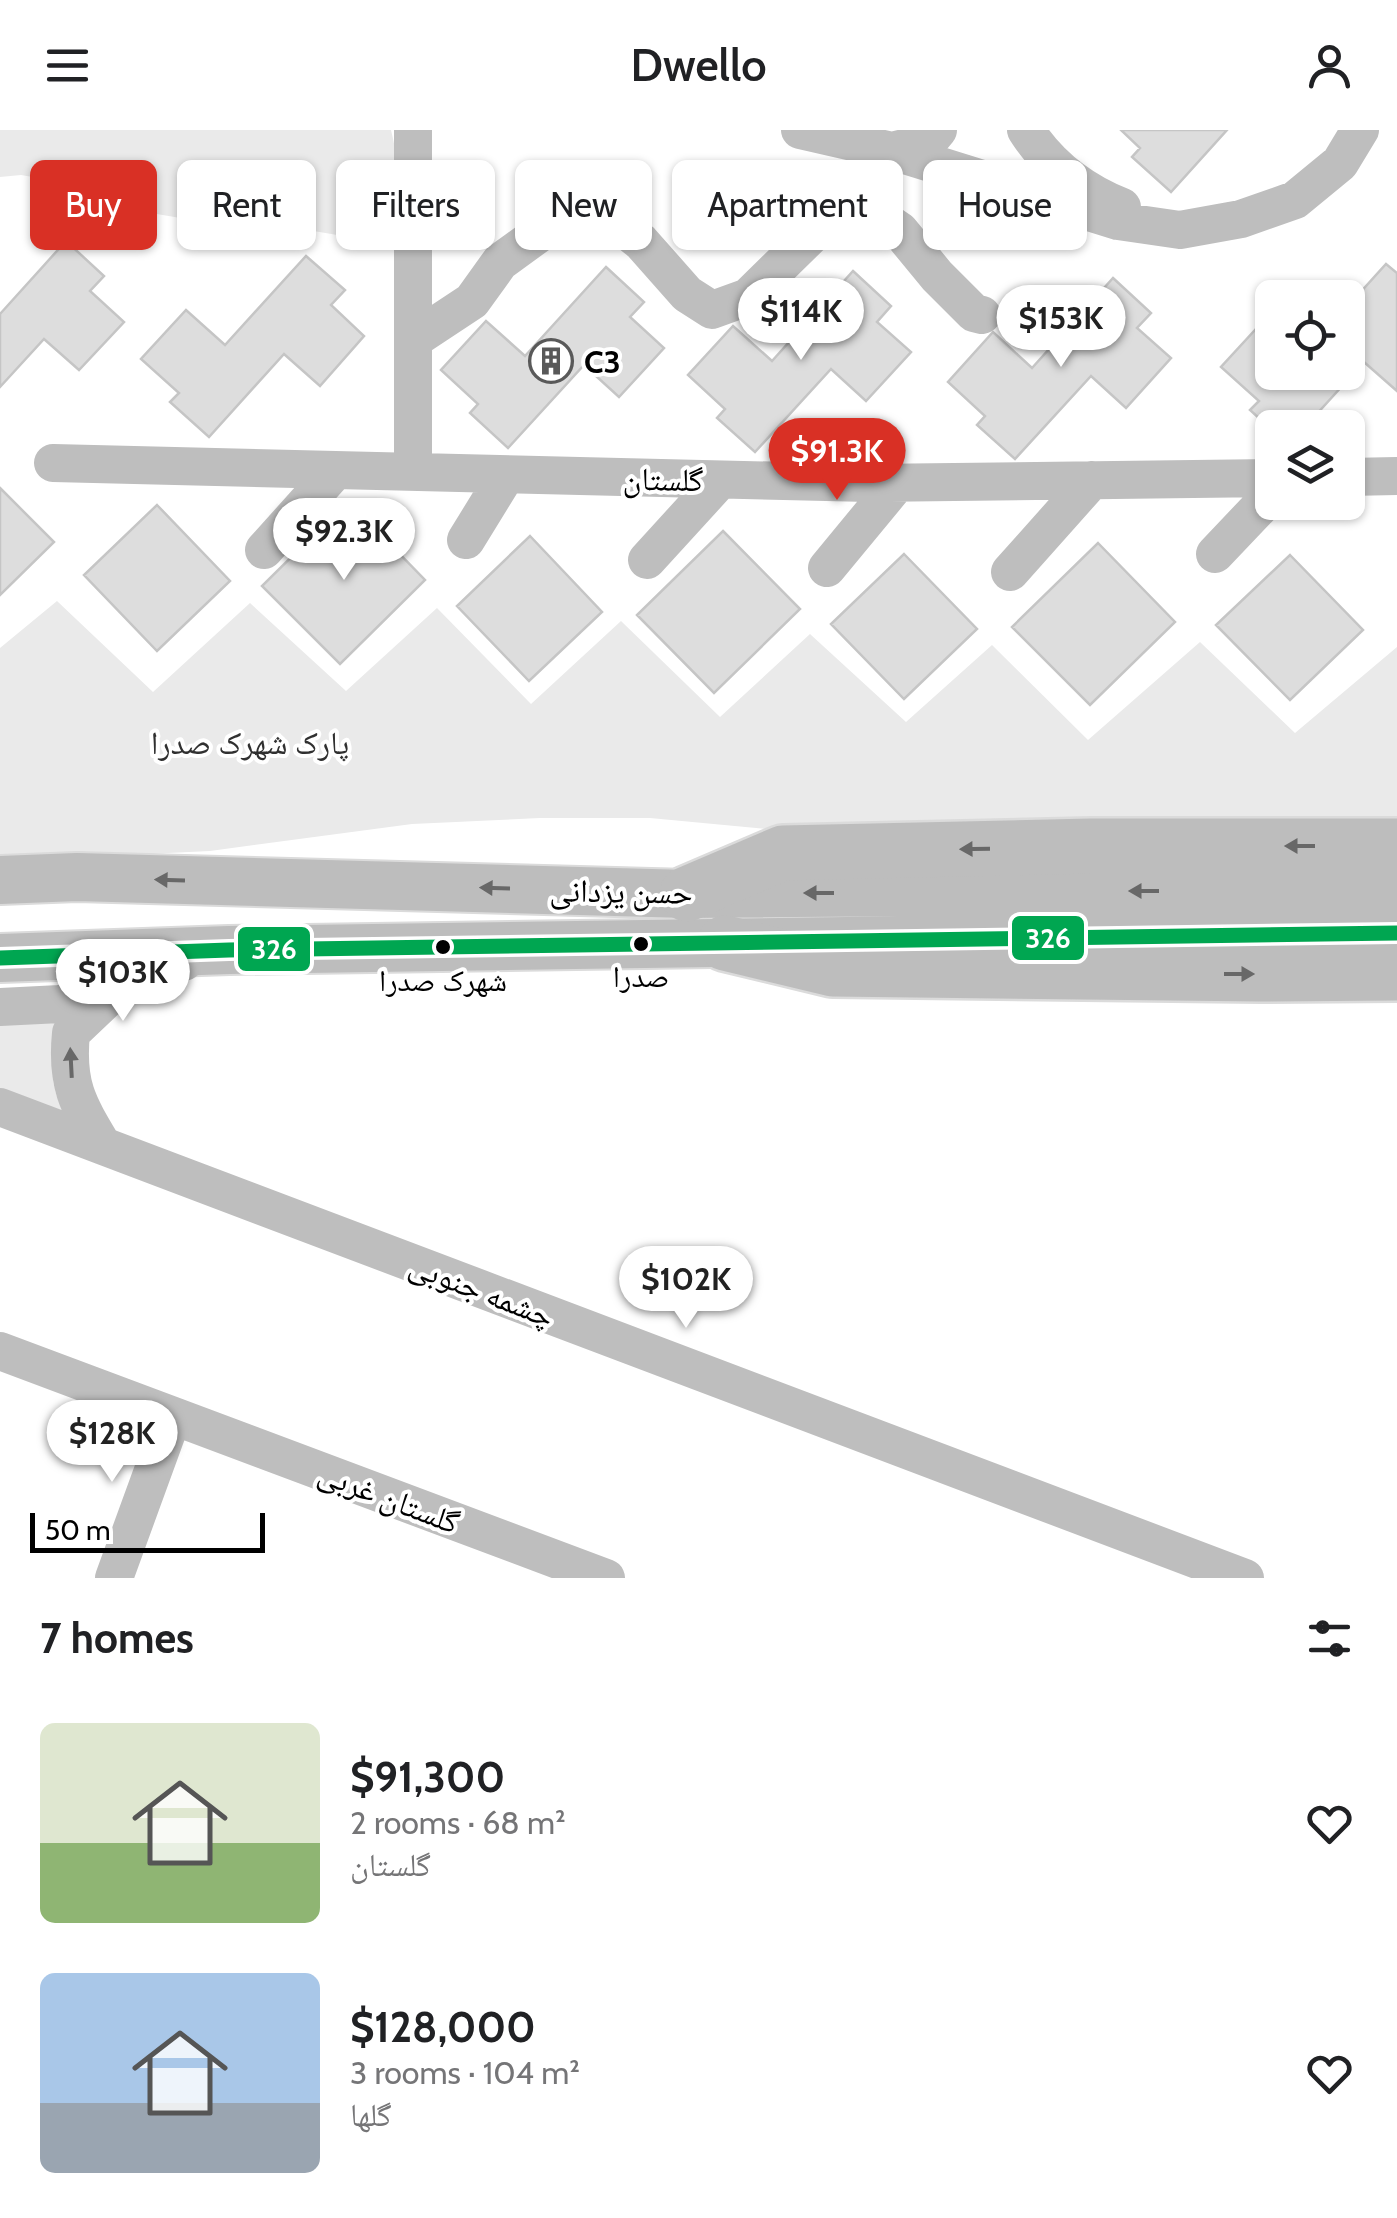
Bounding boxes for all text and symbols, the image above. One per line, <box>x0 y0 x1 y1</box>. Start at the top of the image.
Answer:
icon: menu <box>40 38 95 93</box>
text: Dwello <box>631 38 766 92</box>
icon: person <box>1302 38 1357 93</box>
chip: Buy <box>30 160 157 250</box>
chip: Rent <box>177 160 316 250</box>
chip: Filters <box>336 160 495 250</box>
chip: New <box>515 160 652 250</box>
chip: Apartment <box>672 160 903 250</box>
chip: House <box>923 160 1087 250</box>
pin: $114K <box>731 278 871 363</box>
map controls <box>1255 280 1365 520</box>
button: locate <box>1255 280 1365 390</box>
pin: $153K <box>991 285 1131 370</box>
text: $114K <box>760 291 842 330</box>
text: $153K <box>1019 298 1103 337</box>
building icon: C3 <box>528 338 574 384</box>
place label: C3 <box>584 342 621 381</box>
button: layers <box>1255 410 1365 520</box>
pin: $91.3K <box>756 418 918 503</box>
text: $91.3K <box>791 431 883 470</box>
street label: گلستان <box>622 459 704 499</box>
pin: $92.3K <box>263 498 425 583</box>
text: $92.3K <box>295 511 393 550</box>
park label: پارک شهرک صدرا <box>151 723 349 762</box>
one-way arrow <box>1283 838 1315 854</box>
one-way arrow <box>958 841 990 857</box>
street label: حسن یزدانی <box>549 870 693 913</box>
one-way arrow <box>153 871 185 887</box>
one-way arrow <box>478 880 510 896</box>
one-way arrow <box>1128 883 1160 899</box>
one-way arrow <box>803 885 835 901</box>
line badge: 326 <box>1010 914 1086 962</box>
text: 326 <box>1025 921 1071 955</box>
line badge: 326 <box>236 925 312 973</box>
text: 326 <box>251 932 297 966</box>
marker: صدرا <box>631 934 651 954</box>
marker: شهرک صدرا <box>433 937 453 957</box>
pin: $103K <box>53 939 193 1024</box>
text: $103K <box>78 952 168 991</box>
place label: صدرا <box>613 958 669 995</box>
place label: شهرک صدرا <box>379 962 507 999</box>
one-way arrow <box>1224 966 1256 982</box>
one-way arrow <box>62 1047 78 1078</box>
street label: چشمه جنوبی <box>404 1245 560 1336</box>
pin: $102K <box>616 1246 756 1331</box>
text: $102K <box>641 1259 731 1298</box>
pin: $128K <box>42 1400 182 1485</box>
text: $128K <box>69 1413 155 1452</box>
street label: گلستان غربی <box>313 1452 465 1543</box>
scale bar <box>30 1508 265 1552</box>
text: 50 m <box>45 1513 111 1547</box>
icon: filters <box>1302 1611 1357 1666</box>
text: 7 homes <box>40 1612 194 1664</box>
text: $91,300 <box>350 1751 505 1803</box>
icon: home <box>120 1763 240 1883</box>
icon: heart <box>1302 1796 1357 1851</box>
text: 2 rooms · 68 m² <box>350 1803 566 1842</box>
text: گلستان <box>350 1845 431 1884</box>
text: $128,000 <box>350 2001 536 2053</box>
icon: home <box>120 2013 240 2133</box>
icon: heart <box>1302 2046 1357 2101</box>
text: 3 rooms · 104 m² <box>350 2053 580 2092</box>
text: گلها <box>350 2095 391 2134</box>

